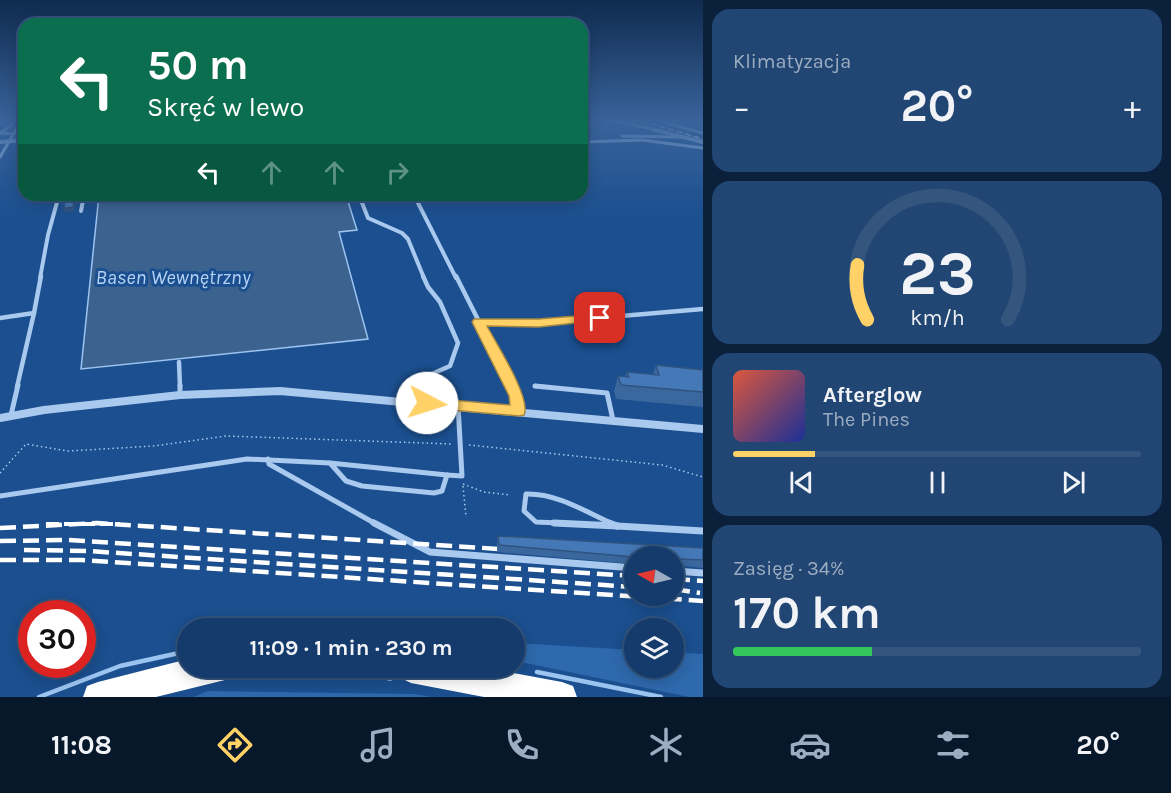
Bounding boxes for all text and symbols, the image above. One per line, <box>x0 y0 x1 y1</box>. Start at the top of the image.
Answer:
text: 50 m <box>147 40 249 90</box>
icon: left <box>48 42 126 120</box>
text: Klimatyzacja <box>733 50 851 73</box>
text: 20° <box>900 80 974 132</box>
text: − <box>733 88 750 126</box>
text: + <box>1124 88 1141 126</box>
text: Skręć w lewo <box>147 91 304 123</box>
icon: left <box>192 156 225 189</box>
icon: ahead <box>255 156 288 189</box>
icon: ahead <box>318 156 351 189</box>
icon: right <box>381 156 414 189</box>
text: 23 <box>899 237 975 310</box>
water label: Basen Wewnętrzny <box>96 266 252 289</box>
pin <box>574 292 625 343</box>
icon: arrive <box>583 301 616 334</box>
text: km/h <box>910 305 964 330</box>
position arrow <box>395 371 459 435</box>
text: Afterglow <box>823 382 922 408</box>
text: The Pines <box>823 408 910 431</box>
icon: previous <box>785 466 818 499</box>
icon: pause <box>921 466 954 499</box>
icon: next <box>1057 466 1090 499</box>
north arrow <box>624 546 684 606</box>
map controls <box>624 546 684 678</box>
text: Zasięg · 34% <box>733 557 844 580</box>
text: 170 km <box>733 587 881 639</box>
speed limit sign: 30 <box>18 600 96 678</box>
button: layers <box>624 618 684 678</box>
text: 11:09 · 1 min · 230 m <box>249 635 453 661</box>
icon: directions <box>214 724 256 766</box>
icon: music <box>357 724 399 766</box>
icon: phone <box>501 724 543 766</box>
icon: climate <box>645 724 687 766</box>
icon: car <box>789 724 831 766</box>
icon: filters <box>932 724 974 766</box>
text: 11:08 <box>51 729 112 761</box>
text: 20° <box>1076 729 1120 761</box>

